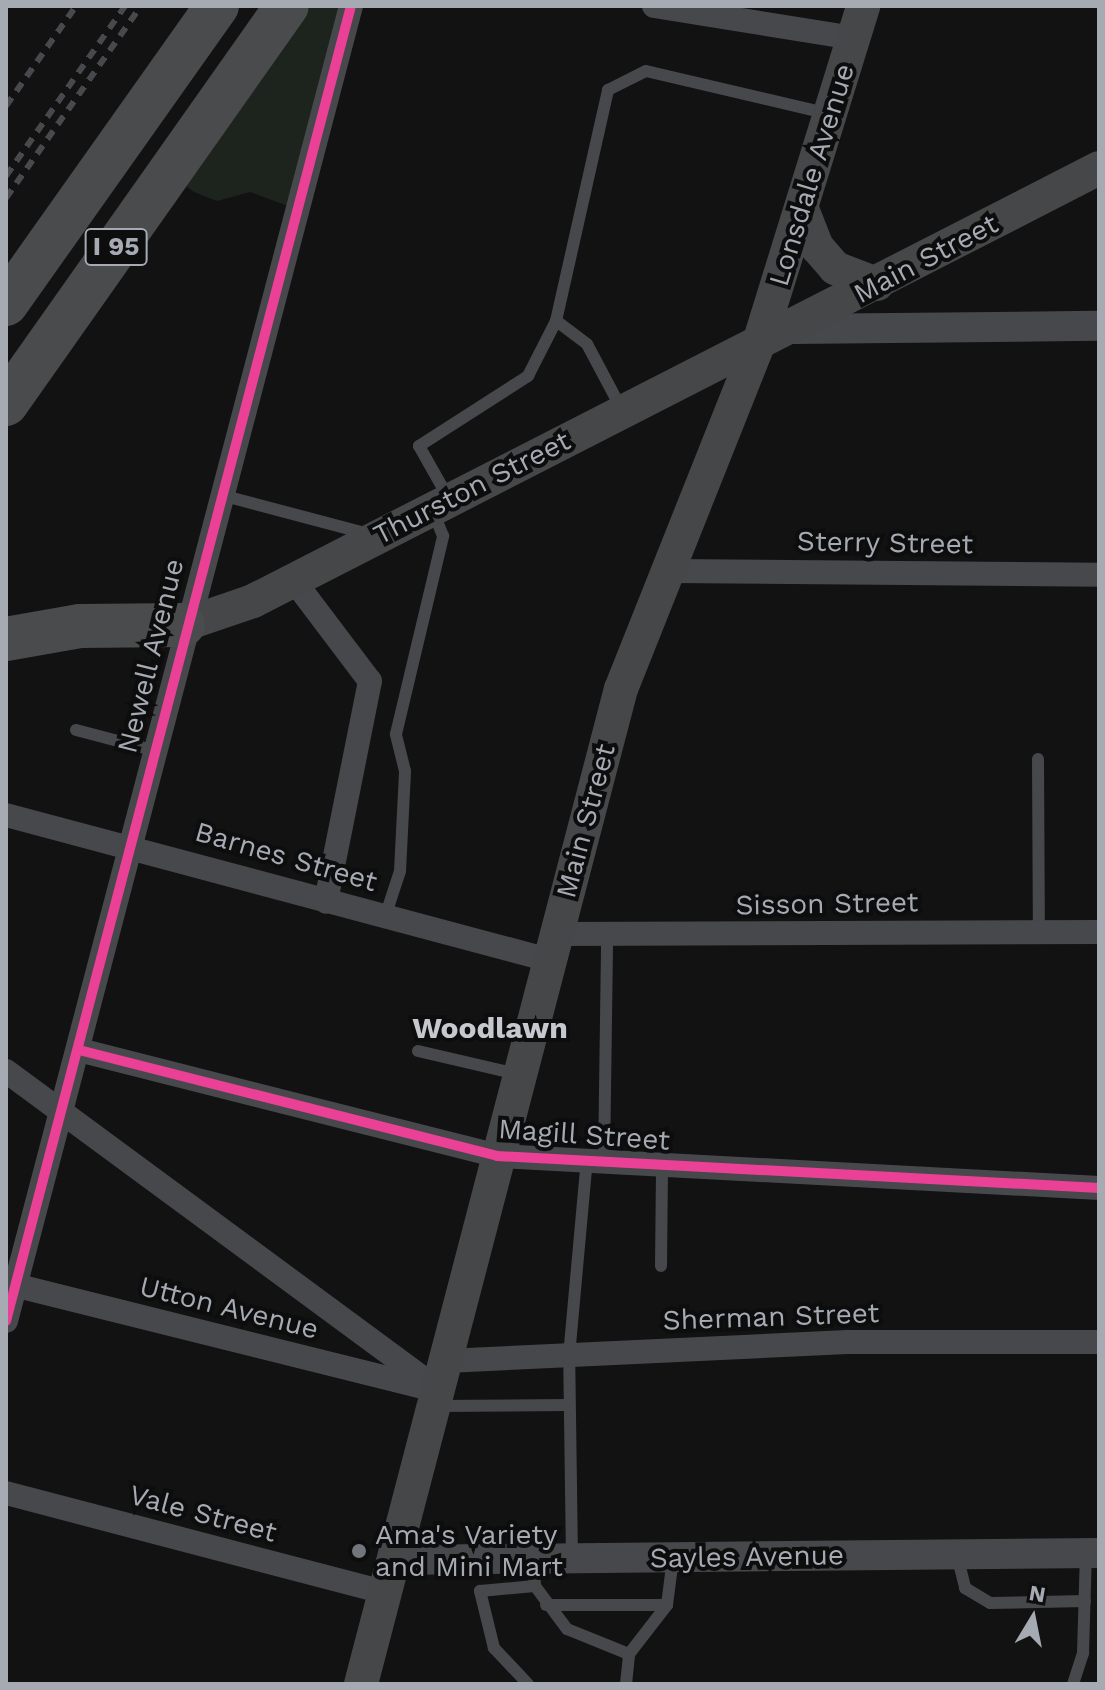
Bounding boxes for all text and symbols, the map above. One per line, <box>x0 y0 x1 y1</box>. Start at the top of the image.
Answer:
street label: Lonsdale Avenue <box>762 59 862 291</box>
street label: Main Street <box>848 207 1004 311</box>
road number: I 95 <box>84 225 148 269</box>
street label: Thurston Street <box>368 424 576 552</box>
street label: Sterry Street <box>796 525 974 561</box>
street label: Newell Avenue <box>110 554 192 758</box>
street label: Main Street <box>549 740 623 902</box>
street label: Barnes Street <box>191 815 381 899</box>
street label: Sisson Street <box>735 886 919 922</box>
district label: Woodlawn <box>412 1010 568 1046</box>
street label: Magill Street <box>497 1112 671 1158</box>
street label: Utton Avenue <box>136 1269 322 1347</box>
street label: Sherman Street <box>662 1296 880 1338</box>
street label: Vale Street <box>126 1478 280 1550</box>
place label: Ama's Variety and Mini Mart <box>375 1518 563 1584</box>
street label: Sayles Avenue <box>649 1538 845 1576</box>
marker: Ama's Variety and Mini Mart <box>350 1542 368 1560</box>
north arrow <box>993 1578 1073 1658</box>
text: N <box>1027 1580 1047 1608</box>

